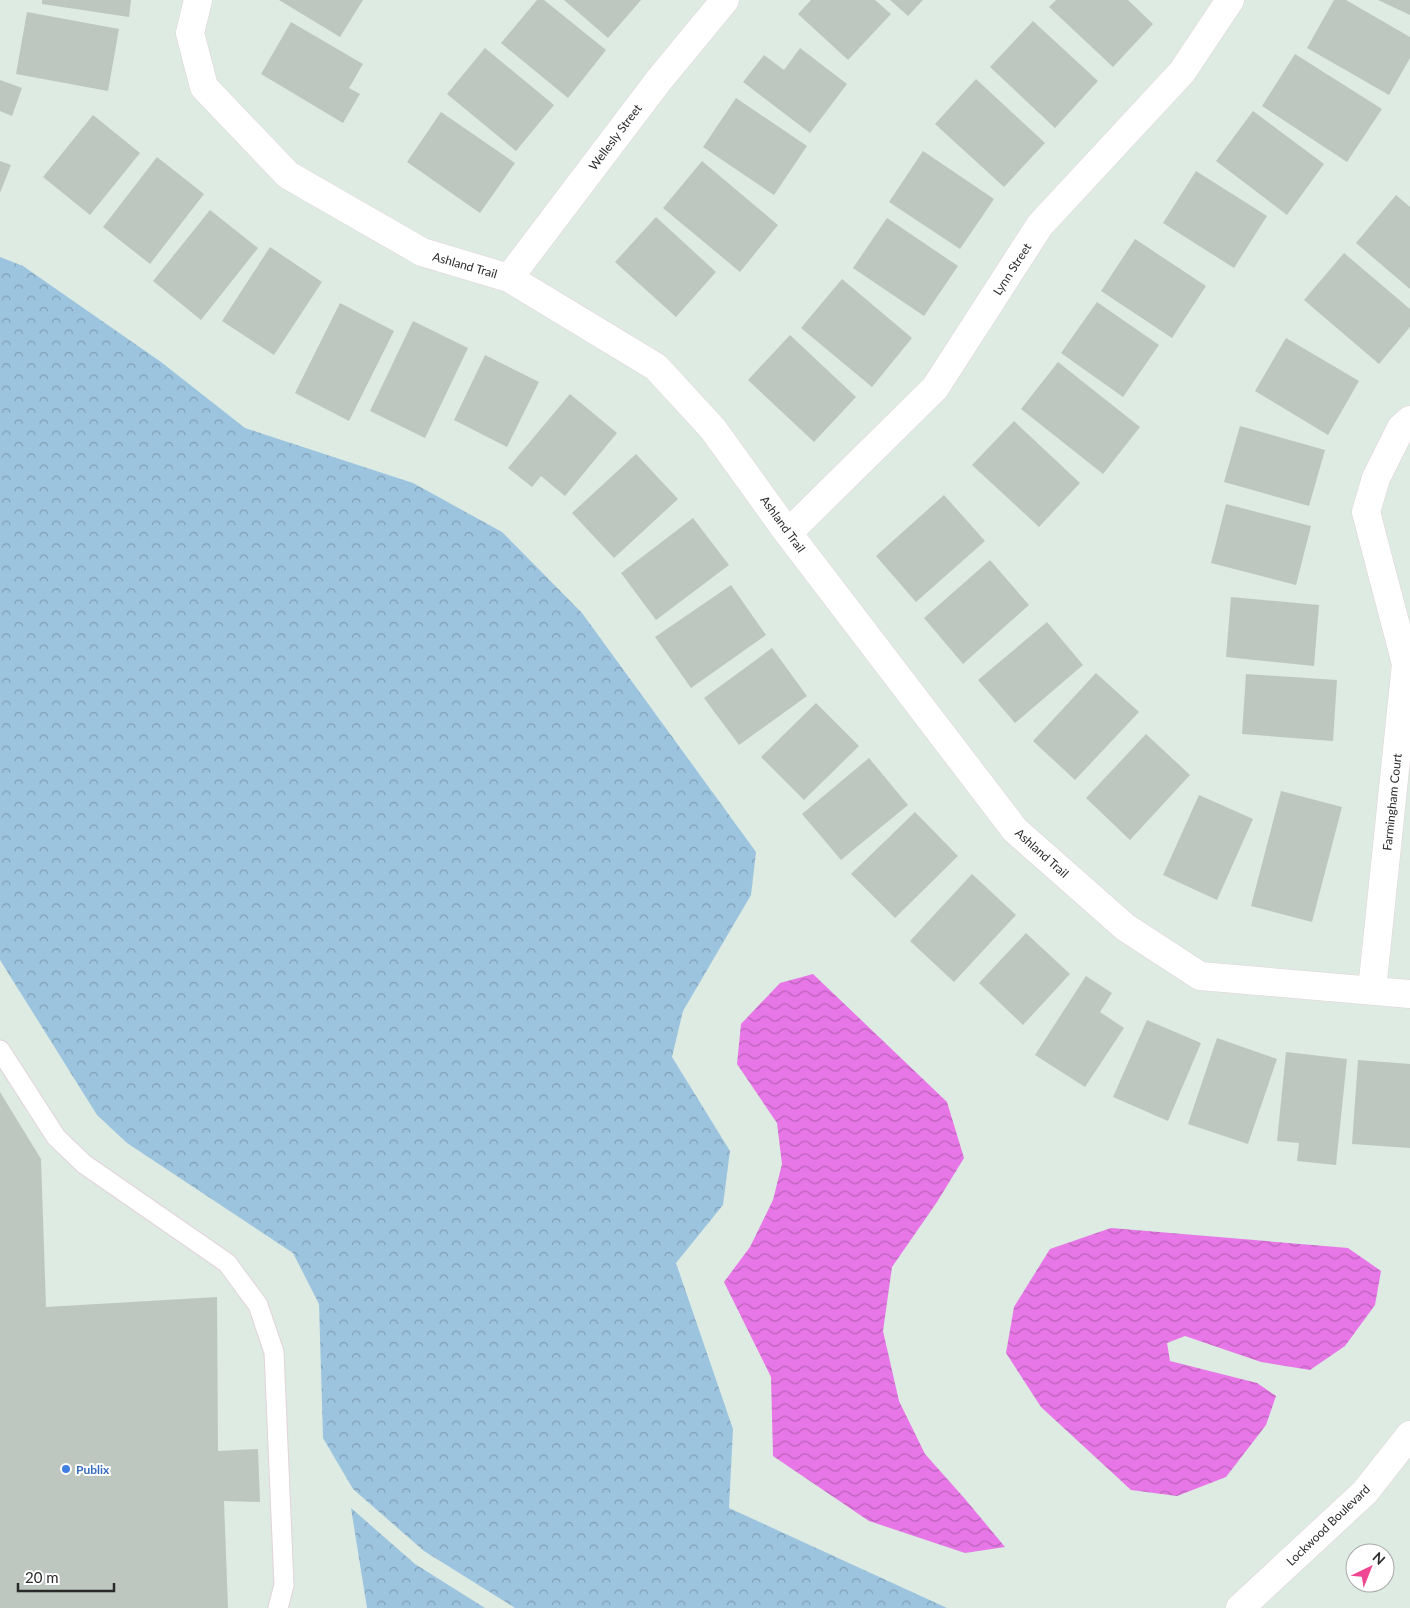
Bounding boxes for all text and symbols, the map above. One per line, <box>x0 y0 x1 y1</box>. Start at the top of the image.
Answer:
street label: Wellesly Street <box>585 101 645 173</box>
street label: Lynn Street <box>990 239 1035 298</box>
street label: Ashland Trail <box>431 249 499 281</box>
street label: Ashland Trail <box>757 493 809 555</box>
street label: Farmingham Court <box>1379 752 1405 851</box>
street label: Ashland Trail <box>1012 825 1072 881</box>
place label: Publix <box>76 1462 110 1477</box>
marker: Publix <box>60 1463 72 1475</box>
street label: Lockwood Boulevard <box>1283 1481 1373 1569</box>
north arrow <box>1345 1543 1395 1593</box>
text: N <box>1369 1548 1389 1568</box>
scale bar <box>18 1560 114 1592</box>
text: 20 m <box>25 1568 59 1586</box>

